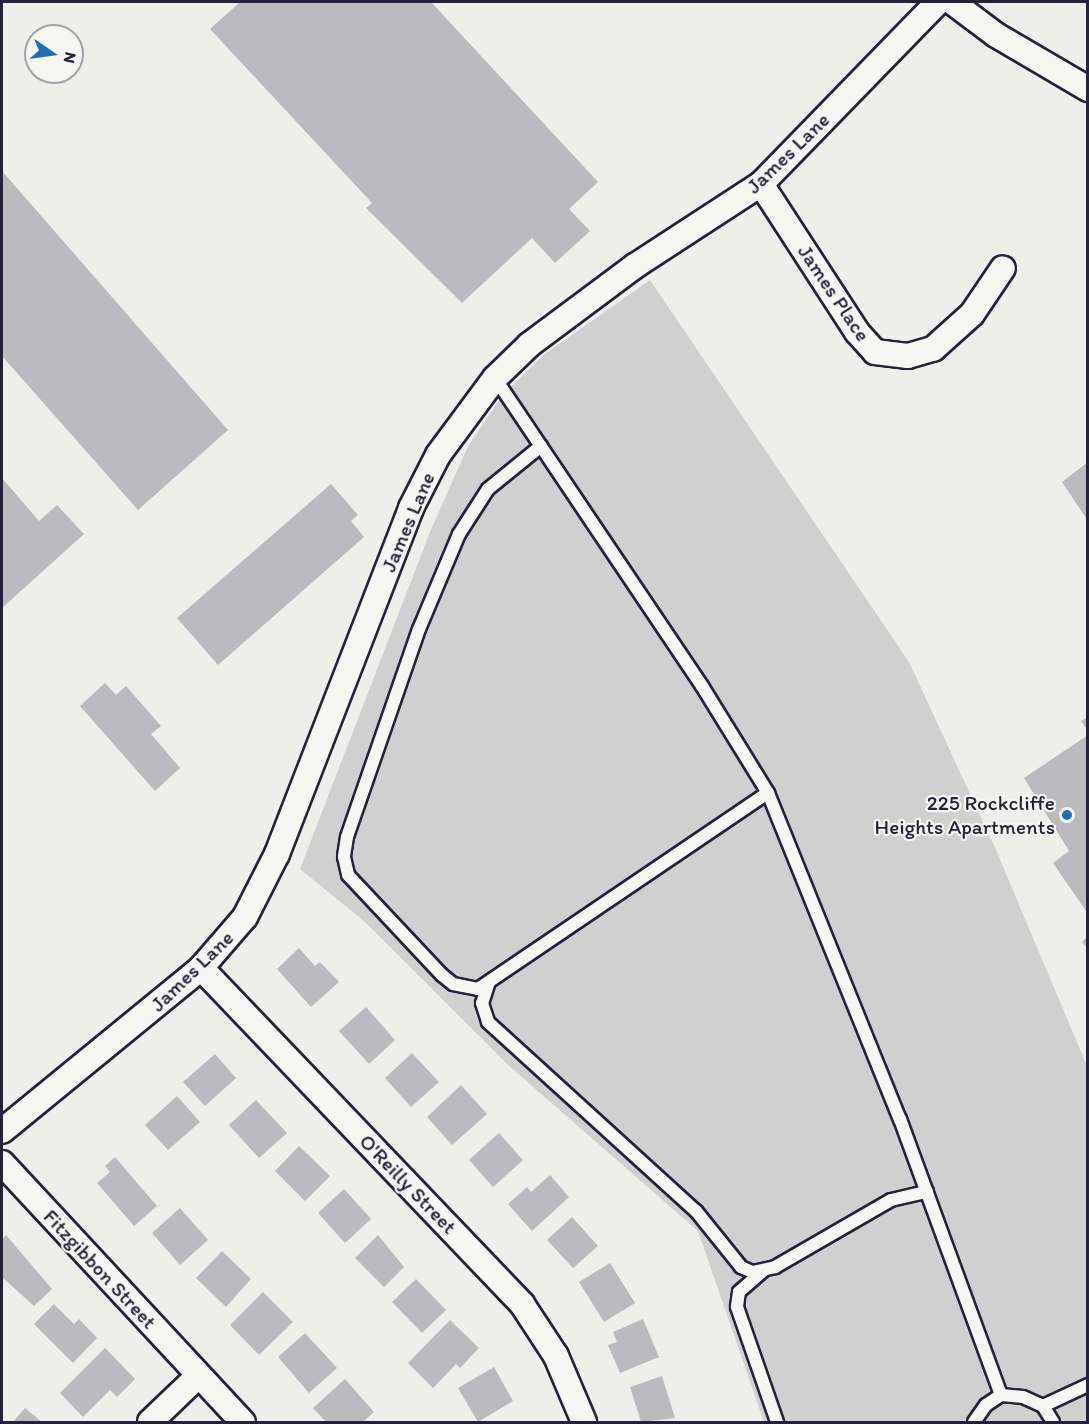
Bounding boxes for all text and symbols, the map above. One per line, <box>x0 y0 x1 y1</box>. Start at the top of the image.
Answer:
north arrow <box>24 24 84 84</box>
text: N <box>60 50 81 65</box>
street label: James Lane <box>741 107 835 199</box>
street label: James Place <box>793 240 875 346</box>
street label: James Lane <box>376 468 440 576</box>
place label: 225 Rockcliffe Heights Apartments <box>874 790 1055 840</box>
marker: 225 Rockcliffe Heights Apartments <box>1060 808 1074 822</box>
street label: James Lane <box>145 925 239 1017</box>
street label: O'Reilly Street <box>354 1129 462 1239</box>
street label: Fitzgibbon Street <box>38 1204 162 1334</box>

